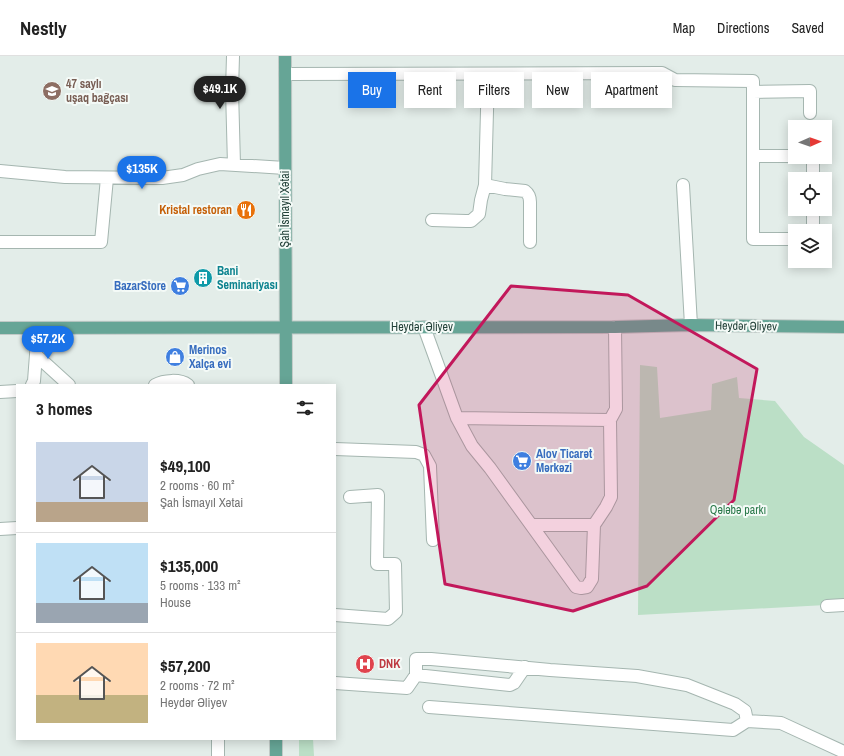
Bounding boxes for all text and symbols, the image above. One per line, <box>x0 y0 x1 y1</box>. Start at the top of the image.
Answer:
text: Nestly <box>20 15 67 41</box>
text: Map <box>673 19 695 37</box>
text: Directions <box>717 19 769 37</box>
text: Saved <box>791 19 824 37</box>
chip: Buy <box>348 72 396 108</box>
chip: Rent <box>404 72 456 108</box>
chip: Filters <box>464 72 524 108</box>
chip: New <box>532 72 583 108</box>
chip: Apartment <box>591 72 672 108</box>
place label: 47 saylı uşaq bağçası <box>66 76 129 106</box>
pin: $49.1K <box>187 76 253 110</box>
school or university icon: 47 saylı uşaq bağçası <box>41 80 63 102</box>
text: $49.1K <box>203 80 237 97</box>
north arrow <box>788 120 832 164</box>
map controls <box>788 120 832 268</box>
pin: $135K <box>114 156 170 190</box>
text: $135K <box>126 160 158 177</box>
street label: Şah İsmayıl Xətai <box>277 171 293 247</box>
button: locate <box>788 172 832 216</box>
restaurant icon: Kristal restoran <box>235 199 257 221</box>
place label: Kristal restoran <box>159 202 232 218</box>
button: layers <box>788 224 832 268</box>
place label: Bani Seminariyası <box>217 263 278 293</box>
building icon: Bani Seminariyası <box>192 267 214 289</box>
supermarket icon: BazarStore <box>169 275 191 297</box>
place label: BazarStore <box>114 278 167 294</box>
street label: Heydər Əliyev <box>715 317 777 335</box>
street label: Heydər Əliyev <box>391 319 453 335</box>
pin: $57.2K <box>15 326 81 360</box>
text: $57.2K <box>31 330 65 347</box>
place label: Merinos Xalça evi <box>189 342 231 372</box>
shop icon: Merinos Xalça evi <box>164 346 186 368</box>
text: 3 homes <box>36 397 93 420</box>
icon: filters <box>294 397 316 419</box>
place label: Alov Ticarət Mərkəzi <box>536 446 593 476</box>
supermarket icon: Alov Ticarət Mərkəzi <box>511 450 533 472</box>
text: $49,100 <box>160 454 210 477</box>
icon: home <box>68 458 116 506</box>
text: 2 rooms · 60 m² <box>160 477 235 494</box>
text: Şah İsmayıl Xətai <box>160 494 243 511</box>
park label: Qələbə parkı <box>710 502 766 518</box>
text: $135,000 <box>160 554 218 577</box>
icon: home <box>68 559 116 607</box>
text: 5 rooms · 133 m² <box>160 577 241 594</box>
text: House <box>160 594 191 611</box>
hospital icon: DNK <box>354 653 376 675</box>
text: $57,200 <box>160 654 210 677</box>
place label: DNK <box>379 656 401 672</box>
icon: home <box>68 659 116 707</box>
text: 2 rooms · 72 m² <box>160 677 235 694</box>
text: Heydər Əliyev <box>160 694 227 711</box>

